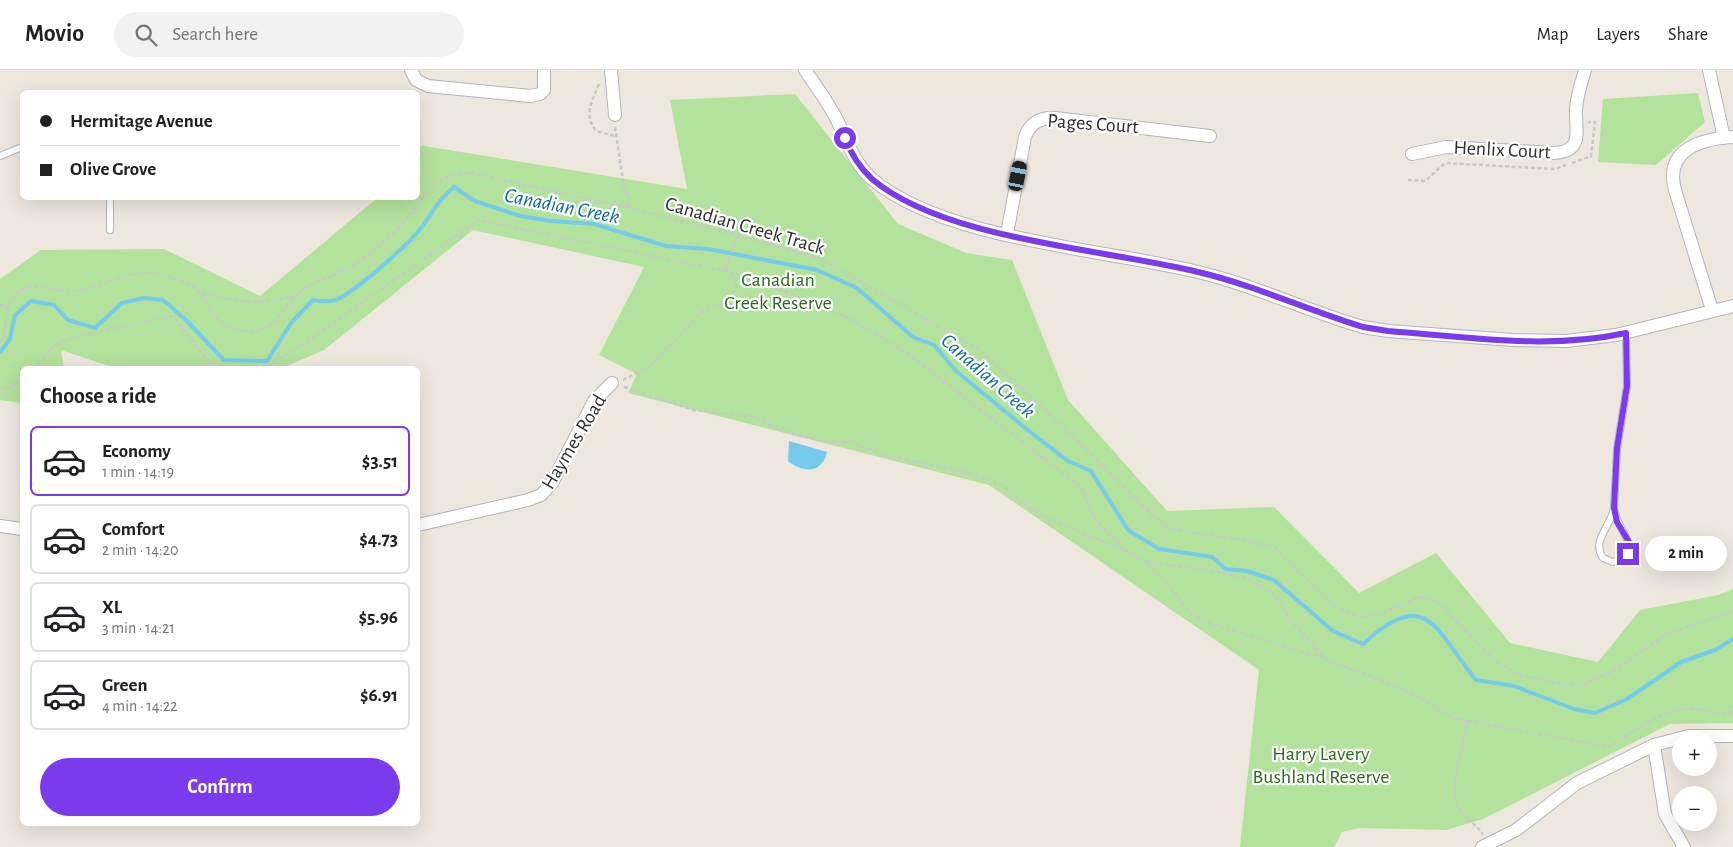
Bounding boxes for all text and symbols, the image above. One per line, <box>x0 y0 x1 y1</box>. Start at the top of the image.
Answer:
search box <box>114 12 464 57</box>
icon: search <box>132 21 160 49</box>
text: Movio <box>25 22 84 46</box>
text: Search here <box>172 25 258 44</box>
text: Map <box>1537 26 1568 44</box>
text: Layers <box>1596 26 1640 44</box>
text: Share <box>1668 26 1708 44</box>
street label: Pages Court <box>1047 111 1140 137</box>
text: Hermitage Avenue <box>70 112 213 131</box>
route start <box>834 127 856 149</box>
street label: Henlix Court <box>1453 137 1552 163</box>
text: Olive Grove <box>70 160 156 179</box>
car <box>1007 160 1028 192</box>
water label: Canadian Creek <box>503 185 622 227</box>
street label: Canadian Creek Track <box>663 194 827 258</box>
park label: Canadian Creek Reserve <box>724 270 832 313</box>
water label: Canadian Creek <box>937 330 1039 422</box>
text: Choose a ride <box>40 385 156 407</box>
street label: Haymes Road <box>538 391 610 493</box>
icon: car <box>42 439 87 484</box>
text: Economy <box>102 442 171 461</box>
text: $3.51 <box>362 452 398 471</box>
text: 1 min · 14:19 <box>102 464 174 480</box>
icon: car <box>42 517 87 562</box>
text: Comfort <box>102 520 164 539</box>
text: $4.73 <box>359 530 398 549</box>
callout: 2 min <box>1646 536 1728 572</box>
text: 2 min · 14:20 <box>102 542 178 558</box>
route end <box>1617 543 1639 565</box>
text: 2 min <box>1668 545 1704 561</box>
icon: car <box>42 595 87 640</box>
text: XL <box>102 598 122 617</box>
text: $5.96 <box>359 608 398 627</box>
text: 3 min · 14:21 <box>102 620 175 636</box>
icon: car <box>42 673 87 718</box>
text: Green <box>102 676 148 695</box>
text: $6.91 <box>360 686 398 705</box>
text: 4 min · 14:22 <box>102 698 178 714</box>
map controls <box>1672 731 1717 831</box>
button: + <box>1672 731 1717 776</box>
park label: Harry Lavery Bushland Reserve <box>1252 744 1390 787</box>
button: Confirm <box>40 758 400 816</box>
button: − <box>1672 786 1717 831</box>

